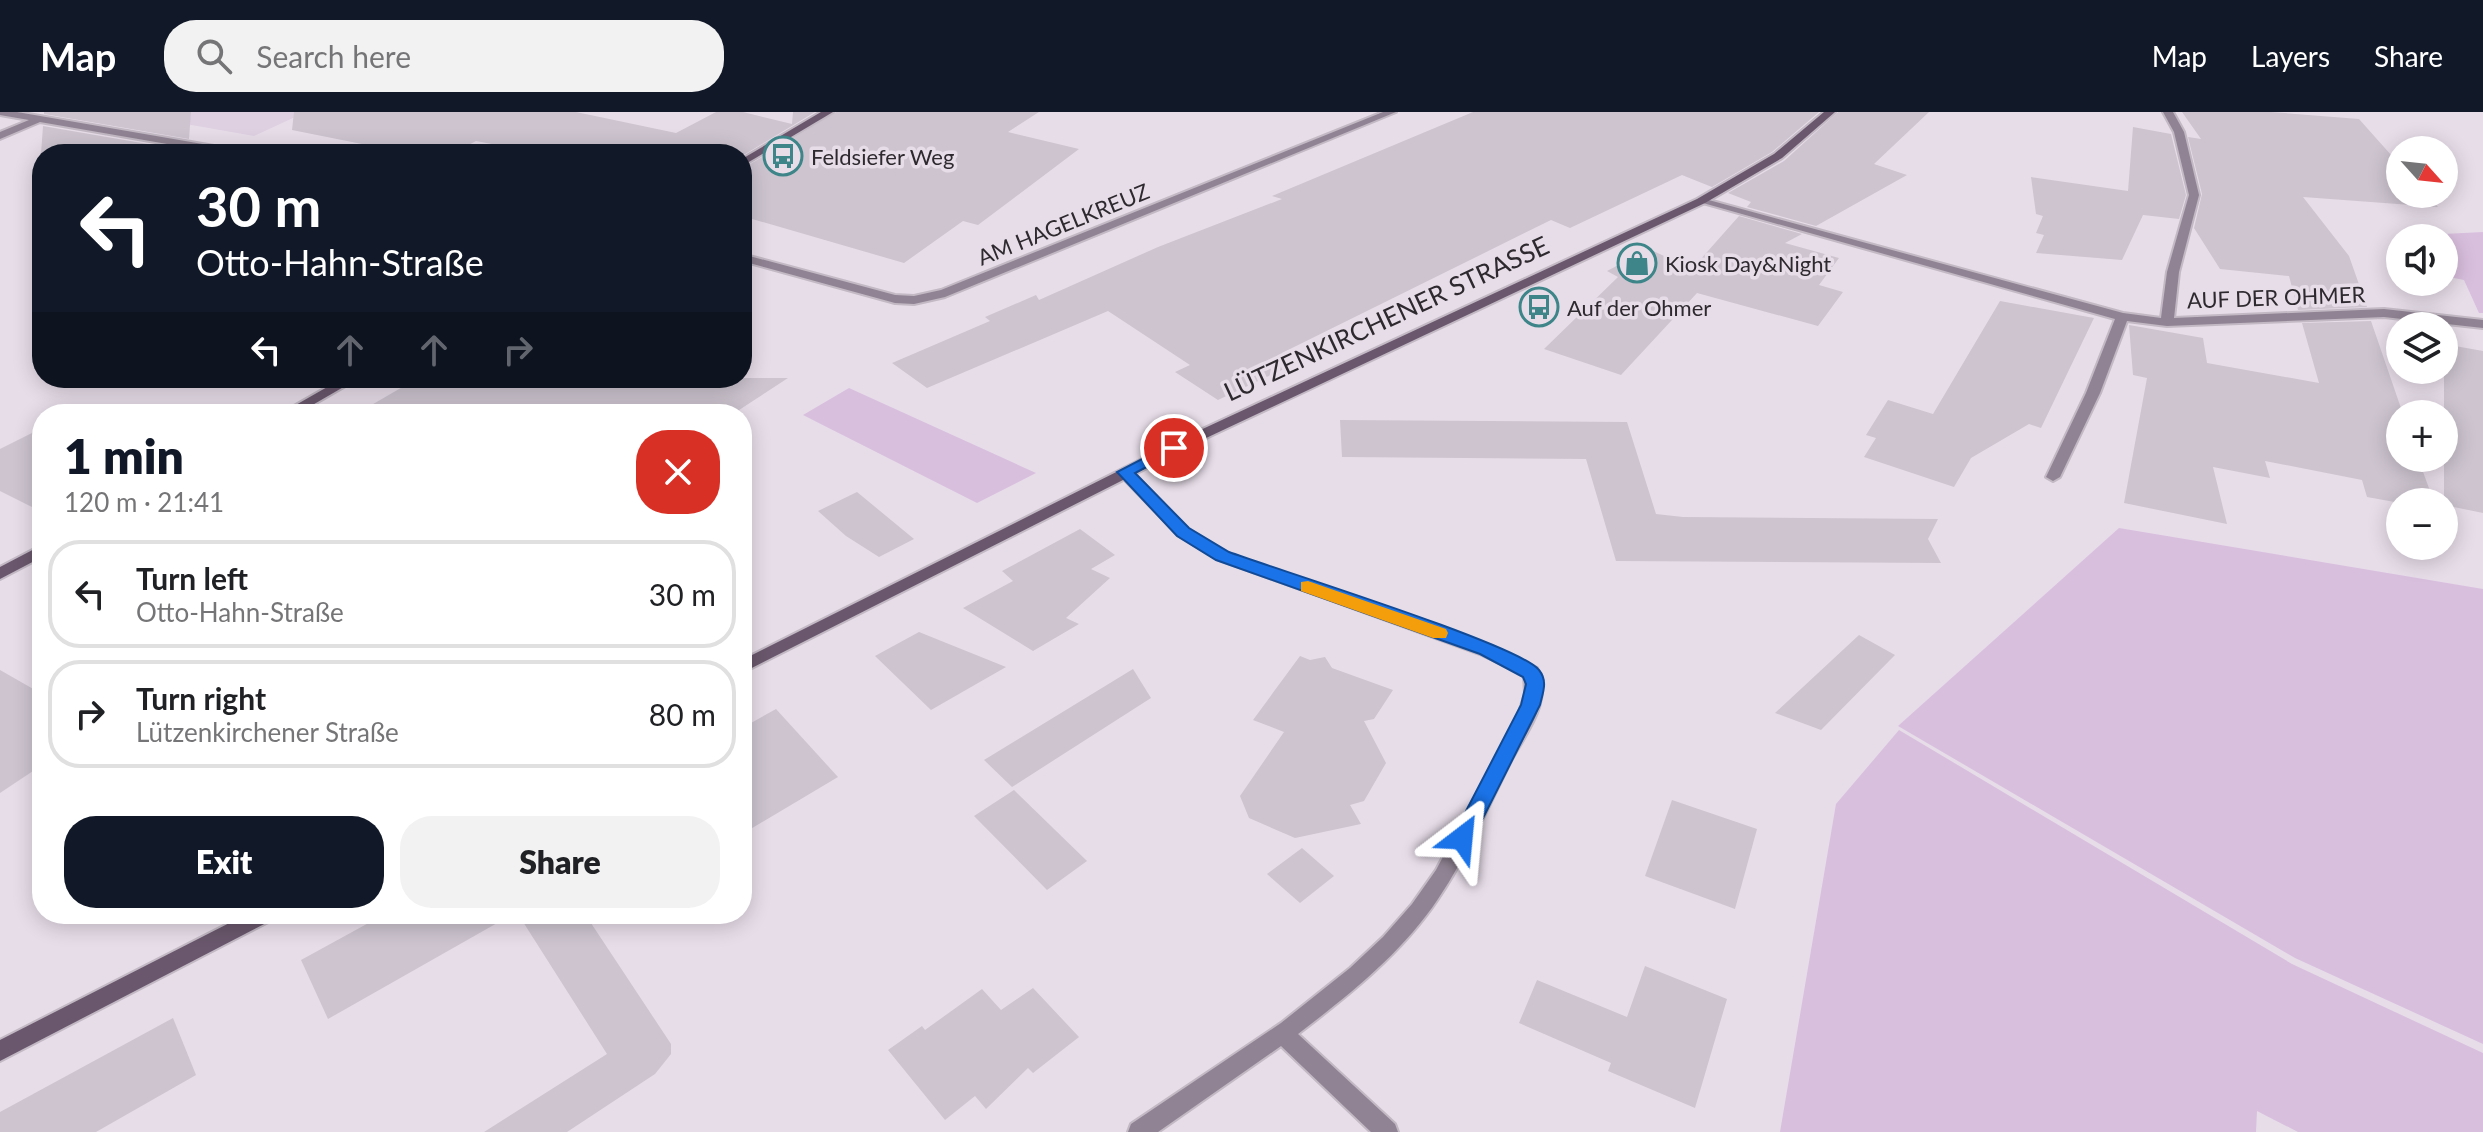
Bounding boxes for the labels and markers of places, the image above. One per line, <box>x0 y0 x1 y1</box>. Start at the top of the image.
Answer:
bus stop icon: Feldsiefer Weg <box>762 135 804 177</box>
place label: Feldsiefer Weg <box>811 143 954 170</box>
shop icon: Kiosk Day&Night <box>1616 242 1658 284</box>
place label: Kiosk Day&Night <box>1665 250 1831 277</box>
bus stop icon: Auf der Ohmer <box>1518 286 1560 328</box>
place label: Auf der Ohmer <box>1567 294 1711 321</box>
pin <box>1140 414 1208 482</box>

